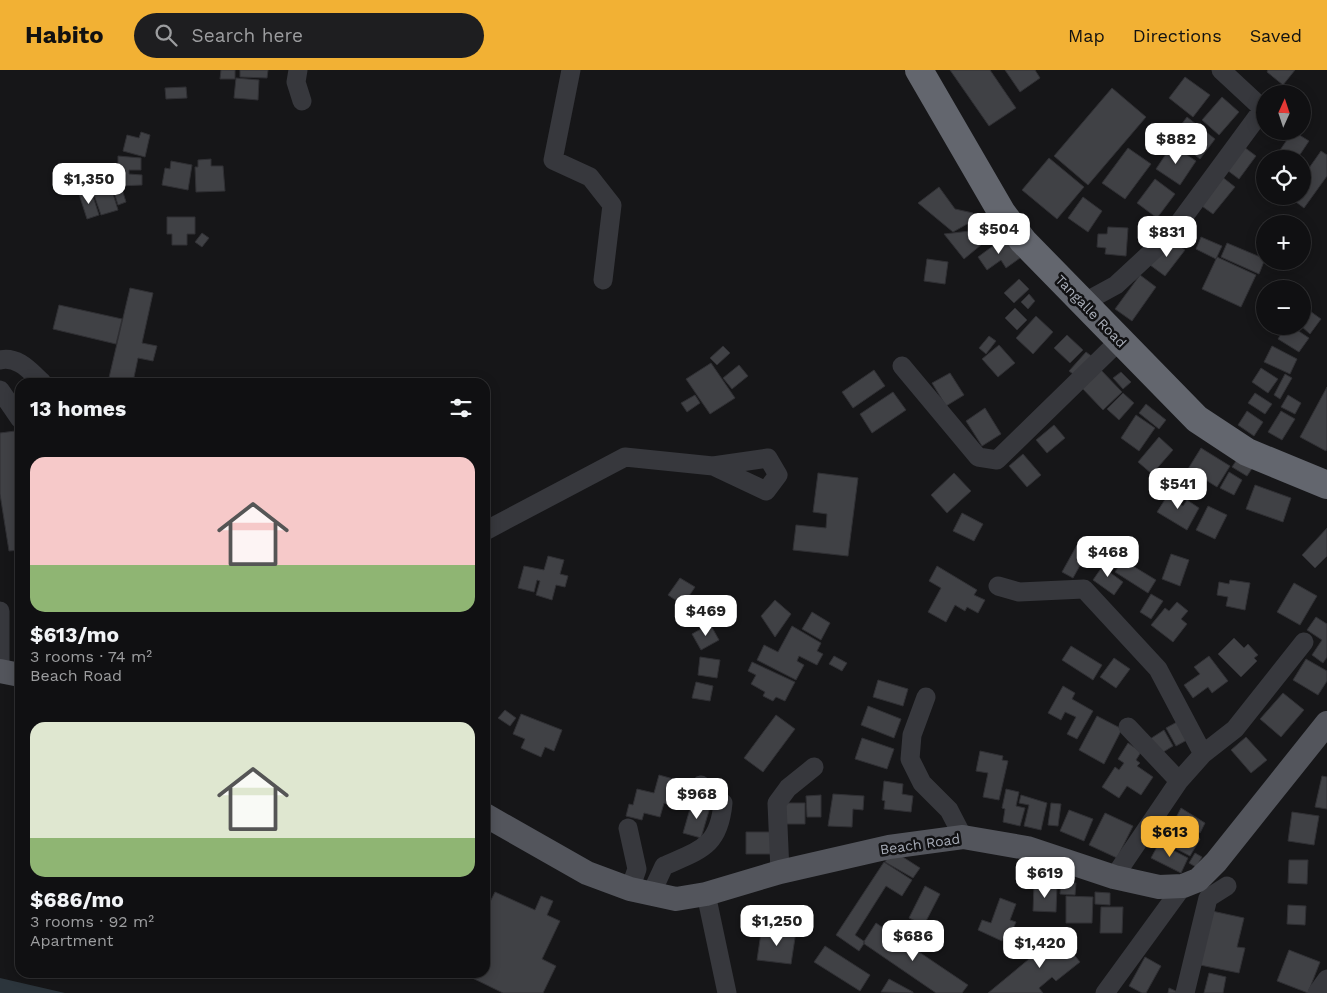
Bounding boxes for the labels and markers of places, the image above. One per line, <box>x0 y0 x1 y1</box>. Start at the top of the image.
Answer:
pin: $882 <box>1146 122 1206 165</box>
pin: $1,350 <box>48 162 130 205</box>
pin: $504 <box>969 212 1029 255</box>
pin: $831 <box>1137 216 1197 258</box>
pin: $541 <box>1148 468 1208 510</box>
pin: $468 <box>1078 536 1138 578</box>
pin: $469 <box>676 594 736 637</box>
pin: $968 <box>667 778 727 820</box>
pin: $613 <box>1140 816 1200 858</box>
pin: $619 <box>1015 856 1075 899</box>
pin: $1,250 <box>736 904 818 947</box>
pin: $686 <box>883 920 943 962</box>
pin: $1,420 <box>999 926 1081 969</box>

